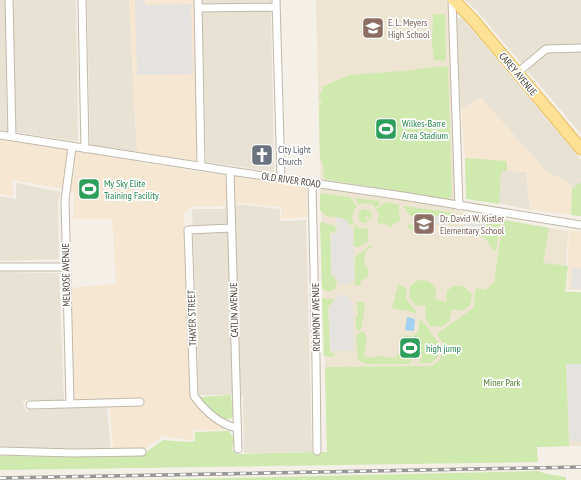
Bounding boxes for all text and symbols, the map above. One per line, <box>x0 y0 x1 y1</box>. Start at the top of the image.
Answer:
school or university icon: E. L. Meyers High School <box>360 15 386 41</box>
place label: E. L. Meyers High School <box>388 16 430 41</box>
street label: CAREY AVENUE <box>496 50 540 98</box>
sports icon: Wilkes-Barre Area Stadium <box>373 116 399 142</box>
place label: Wilkes-Barre Area Stadium <box>402 117 448 142</box>
church icon: City Light Church <box>249 142 275 168</box>
place label: City Light Church <box>278 143 311 168</box>
street label: OLD RIVER ROAD <box>261 169 321 191</box>
sports icon: My Sky Elite Training Facility <box>76 176 102 202</box>
place label: My Sky Elite Training Facility <box>104 177 159 202</box>
school or university icon: Dr. David W. Kistler Elementary School <box>411 211 437 237</box>
place label: Dr. David W. Kistler Elementary School <box>440 212 505 237</box>
street label: MELROSE AVENUE <box>59 243 73 307</box>
street label: CATLIN AVENUE <box>227 282 241 338</box>
street label: RICHMONT AVENUE <box>309 283 323 351</box>
street label: THAYER STREET <box>185 289 199 346</box>
sports icon: high jump <box>397 335 423 361</box>
place label: high jump <box>426 342 461 355</box>
park label: Miner Park <box>484 376 521 389</box>

